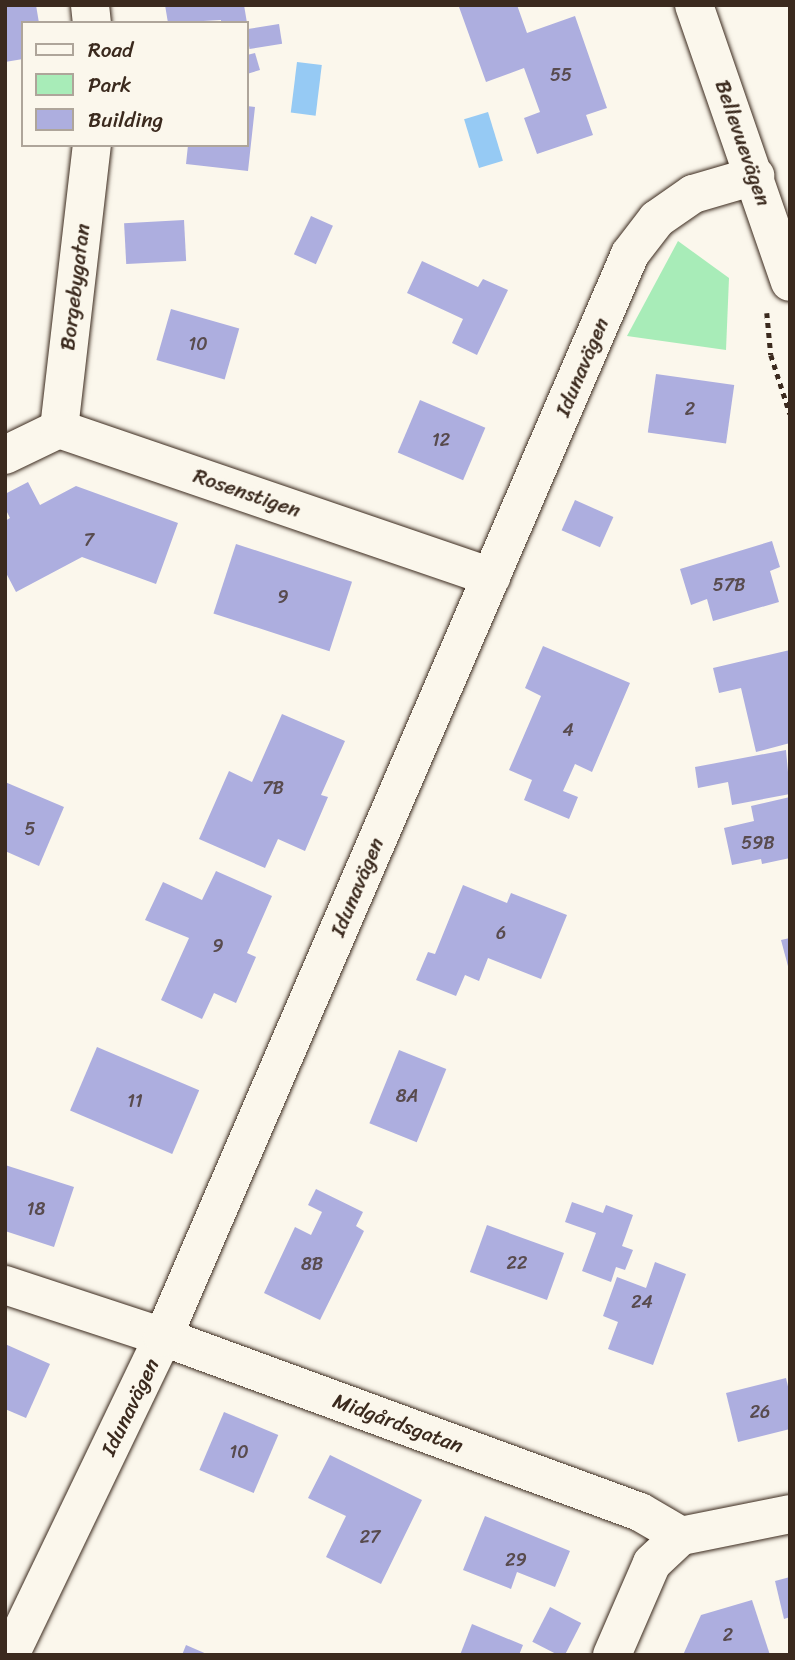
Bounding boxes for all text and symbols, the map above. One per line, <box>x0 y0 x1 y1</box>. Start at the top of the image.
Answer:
legend <box>21 21 248 147</box>
text: Road <box>88 31 133 69</box>
house number: 55 <box>550 64 572 86</box>
text: Park <box>88 66 131 104</box>
street label: Bellevuevägen <box>710 77 776 209</box>
text: Building <box>88 101 163 139</box>
street label: Borgebygatan <box>55 222 95 352</box>
street label: Idunavägen <box>550 314 614 420</box>
house number: 10 <box>188 333 208 355</box>
house number: 2 <box>685 398 695 420</box>
house number: 12 <box>432 429 450 451</box>
street label: Rosenstigen <box>190 463 304 523</box>
house number: 7 <box>84 529 94 551</box>
house number: 57B <box>713 574 745 596</box>
house number: 9 <box>277 586 289 608</box>
house number: 4 <box>562 719 574 741</box>
house number: 7B <box>262 777 284 799</box>
house number: 5 <box>25 818 35 840</box>
house number: 59B <box>741 832 775 854</box>
street label: Idunavägen <box>325 834 389 940</box>
house number: 6 <box>496 922 506 944</box>
house number: 9 <box>212 935 224 957</box>
house number: 8A <box>396 1085 418 1107</box>
house number: 11 <box>127 1090 143 1112</box>
house number: 18 <box>27 1198 45 1220</box>
house number: 22 <box>507 1252 527 1274</box>
house number: 8B <box>301 1253 323 1275</box>
house number: 24 <box>631 1291 653 1313</box>
street label: Idunavägen <box>96 1354 164 1460</box>
street label: Midgårdsgatan <box>329 1388 467 1458</box>
house number: 26 <box>750 1401 770 1423</box>
house number: 10 <box>229 1441 249 1463</box>
house number: 27 <box>360 1526 380 1548</box>
house number: 29 <box>505 1549 527 1571</box>
house number: 2 <box>723 1624 733 1646</box>

